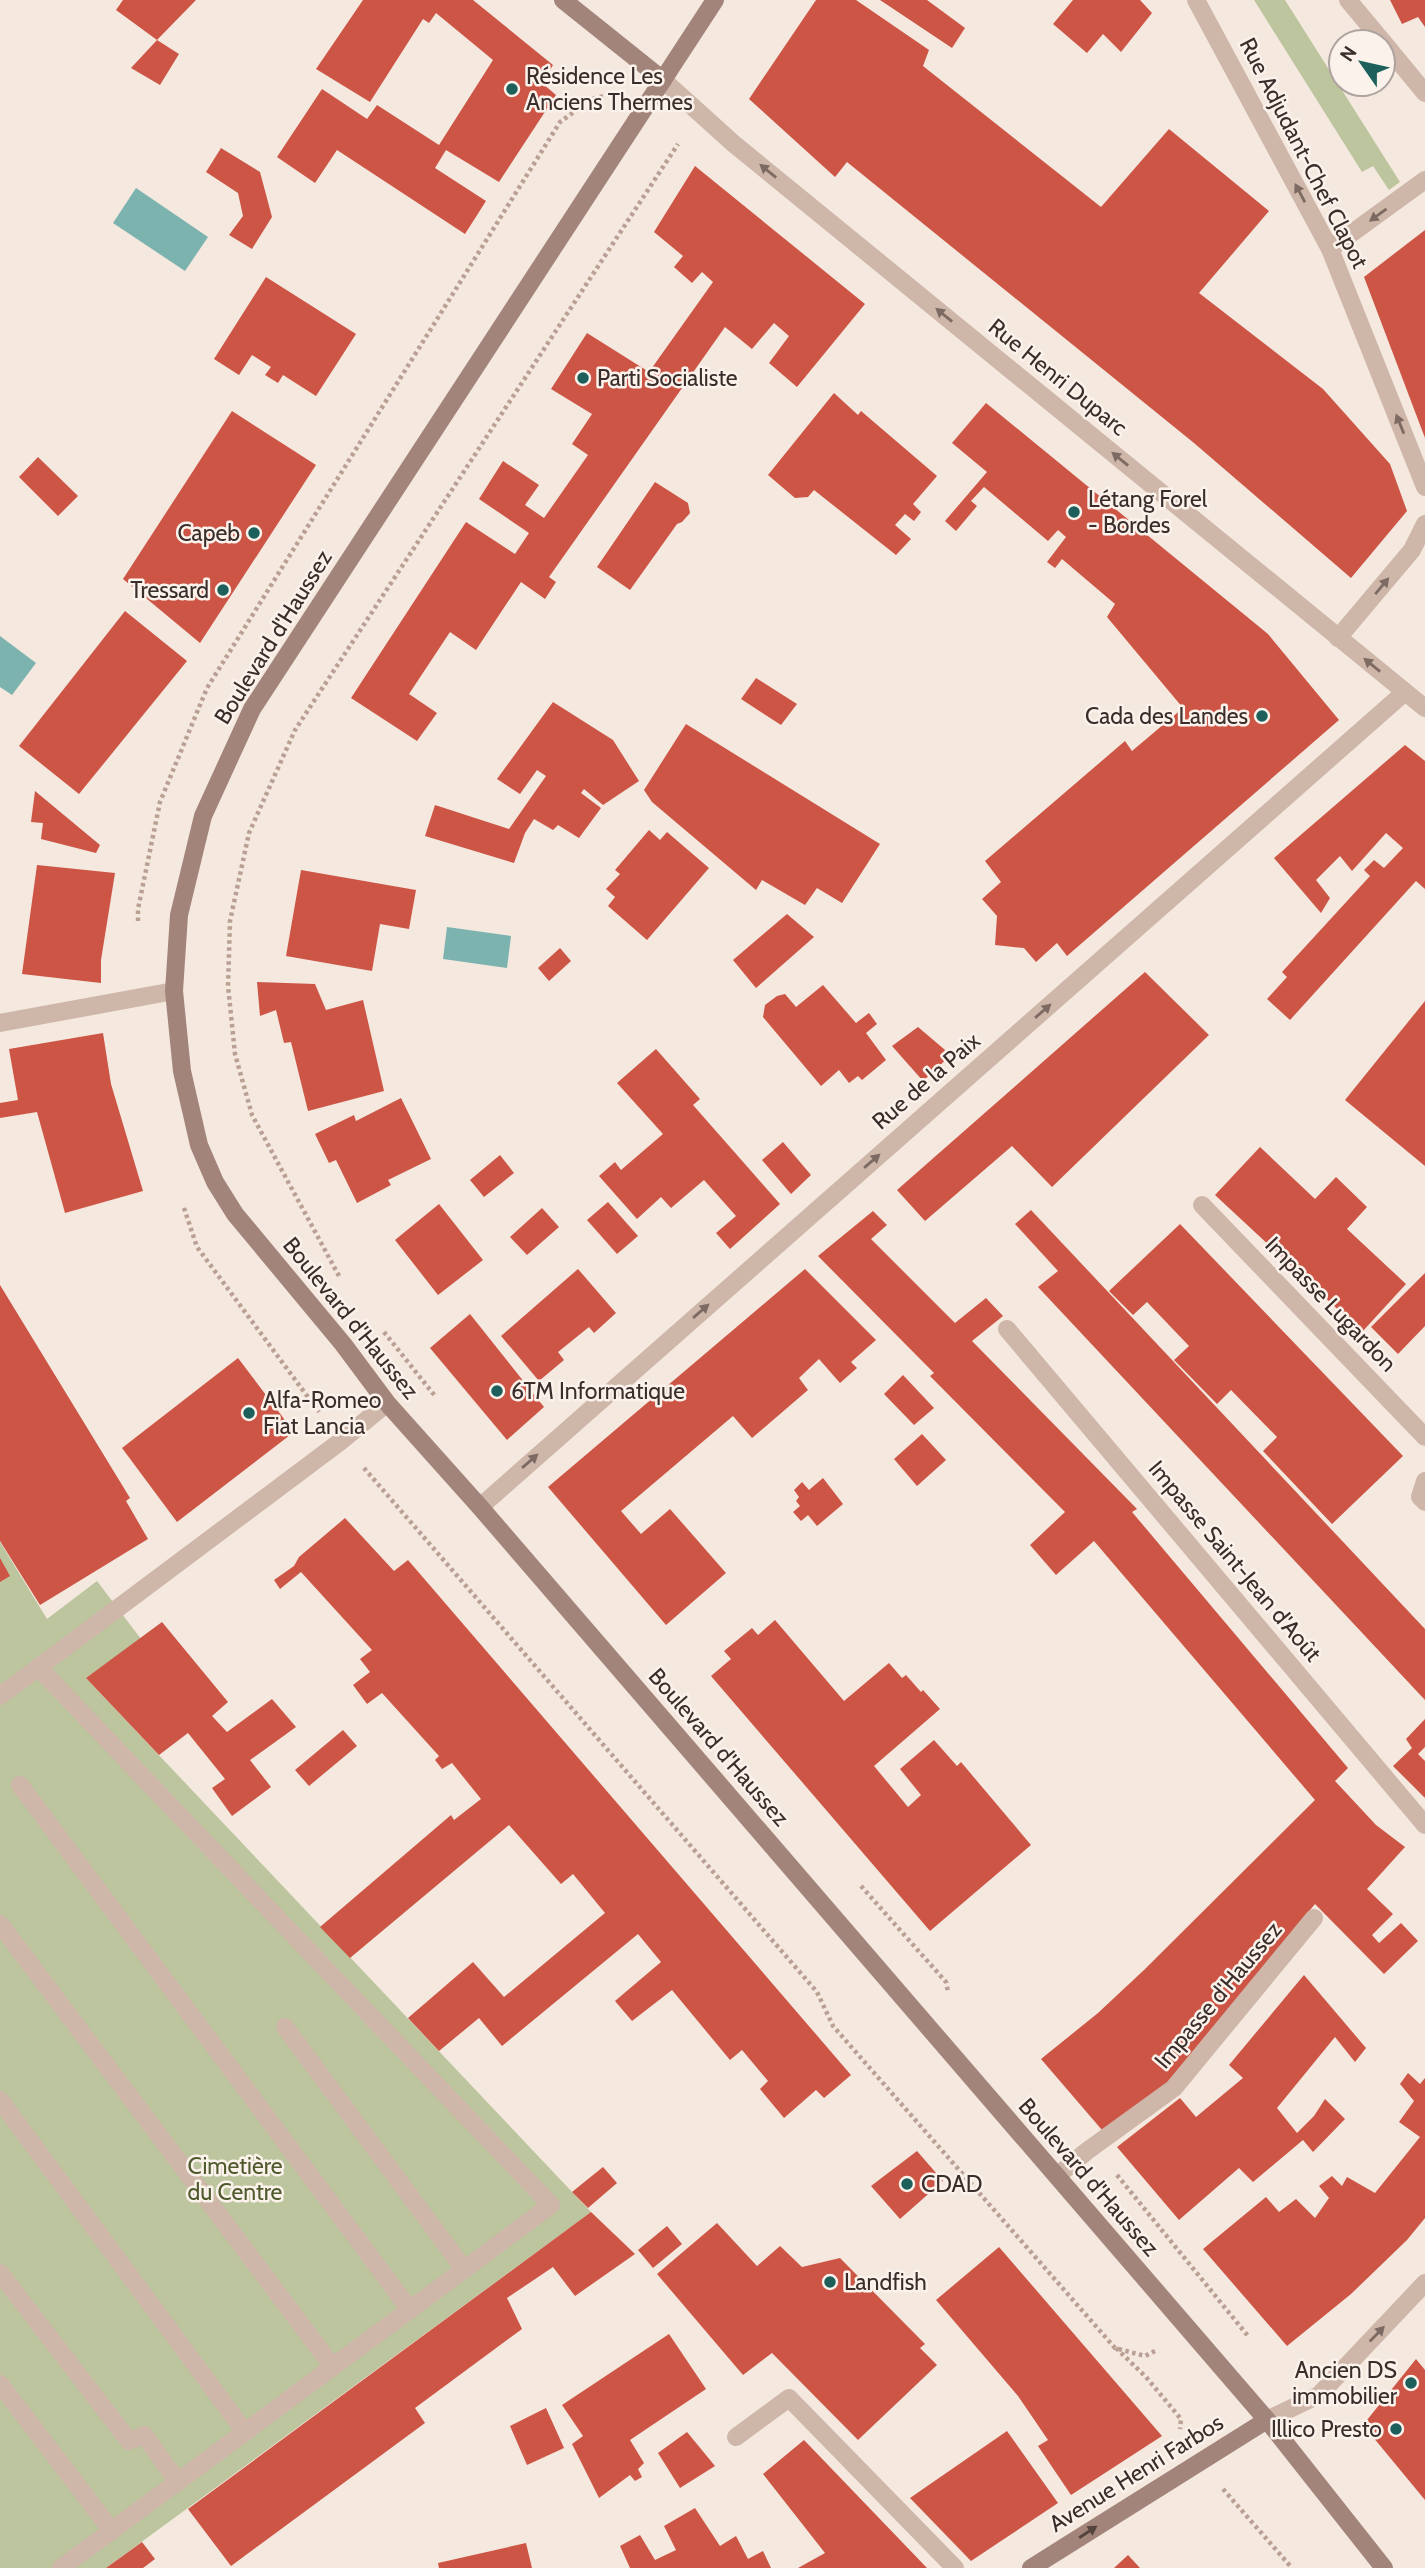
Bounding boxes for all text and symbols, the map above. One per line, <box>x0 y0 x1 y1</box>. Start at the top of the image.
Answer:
north arrow <box>1327 28 1397 98</box>
street label: Rue Adjudant-Chef Clapot <box>1234 33 1374 273</box>
text: N <box>1335 42 1362 66</box>
place label: Résidence Les Anciens Thermes <box>526 62 693 116</box>
marker: Résidence Les Anciens Thermes <box>504 81 520 97</box>
one-way arrow <box>759 164 776 179</box>
one-way arrow <box>1294 183 1306 202</box>
one-way arrow <box>1369 207 1387 221</box>
one-way arrow <box>935 308 952 323</box>
street label: Rue Henri Duparc <box>983 313 1133 441</box>
place label: Parti Socialiste <box>597 364 738 392</box>
marker: Parti Socialiste <box>575 370 591 386</box>
one-way arrow <box>1394 413 1405 434</box>
one-way arrow <box>1111 452 1129 467</box>
place label: Létang Forel - Bordes <box>1088 485 1208 539</box>
marker: Létang Forel - Bordes <box>1066 504 1082 520</box>
place label: Capeb <box>177 519 240 547</box>
marker: Capeb <box>246 525 262 541</box>
street label: Boulevard d'Haussez <box>208 545 338 729</box>
place label: Tressard <box>130 576 209 604</box>
one-way arrow <box>1374 577 1389 594</box>
marker: Tressard <box>215 582 231 598</box>
one-way arrow <box>1363 658 1381 673</box>
place label: Cada des Landes <box>1085 702 1248 730</box>
marker: Cada des Landes <box>1254 708 1270 724</box>
one-way arrow <box>1035 1004 1052 1019</box>
street label: Rue de la Paix <box>866 1027 986 1135</box>
one-way arrow <box>864 1154 881 1169</box>
street label: Boulevard d'Haussez <box>277 1231 425 1405</box>
street label: Impasse Lugardon <box>1260 1231 1402 1377</box>
one-way arrow <box>693 1304 710 1319</box>
place label: 6TM Informatique <box>511 1377 685 1405</box>
marker: 6TM Informatique <box>489 1383 505 1399</box>
place label: Alfa-Romeo Fiat Lancia <box>263 1386 381 1440</box>
marker: Alfa-Romeo Fiat Lancia <box>241 1405 257 1421</box>
one-way arrow <box>522 1454 539 1469</box>
street label: Impasse Saint-Jean d'Août <box>1143 1455 1327 1667</box>
street label: Boulevard d'Haussez <box>643 1662 795 1832</box>
street label: Impasse d'Haussez <box>1148 1916 1288 2074</box>
street label: Boulevard d'Haussez <box>1013 2092 1165 2262</box>
park label: Cimetière du Centre <box>188 2152 283 2206</box>
place label: CDAD <box>921 2170 983 2198</box>
marker: CDAD <box>899 2176 915 2192</box>
place label: Landfish <box>844 2268 927 2296</box>
marker: Landfish <box>822 2274 838 2290</box>
one-way arrow <box>1368 2326 1384 2343</box>
place label: Ancien DS immobilier <box>1292 2356 1398 2410</box>
marker: Ancien DS immobilier <box>1403 2375 1419 2391</box>
street label: Avenue Henri Farbos <box>1044 2408 1228 2538</box>
place label: Illico Presto <box>1271 2415 1382 2443</box>
marker: Illico Presto <box>1388 2421 1404 2437</box>
one-way arrow <box>1079 2525 1098 2538</box>

